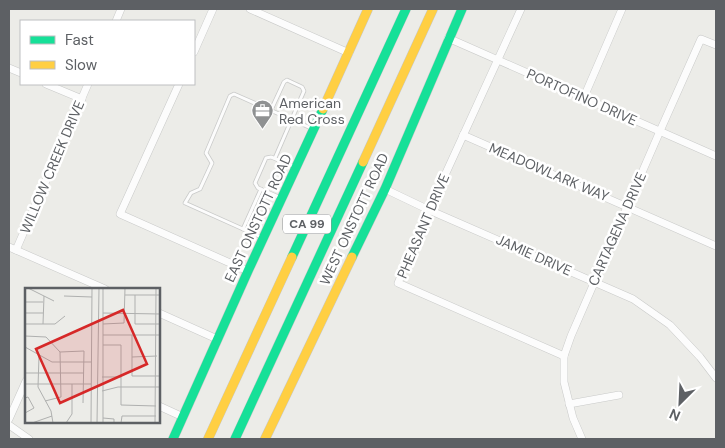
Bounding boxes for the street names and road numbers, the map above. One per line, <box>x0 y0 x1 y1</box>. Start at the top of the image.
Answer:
street label: PORTOFINO DRIVE <box>524 65 640 129</box>
street label: WILLOW CREEK DRIVE <box>16 98 88 236</box>
street label: MEADOWLARK WAY <box>486 139 612 205</box>
street label: WEST ONSTOTT ROAD <box>315 150 393 288</box>
street label: EAST ONSTOTT ROAD <box>220 151 296 285</box>
street label: CARTAGENA DRIVE <box>584 169 650 289</box>
street label: PHEASANT DRIVE <box>393 171 453 281</box>
road number: CA 99 <box>283 214 331 233</box>
street label: JAMIE DRIVE <box>493 230 575 280</box>

